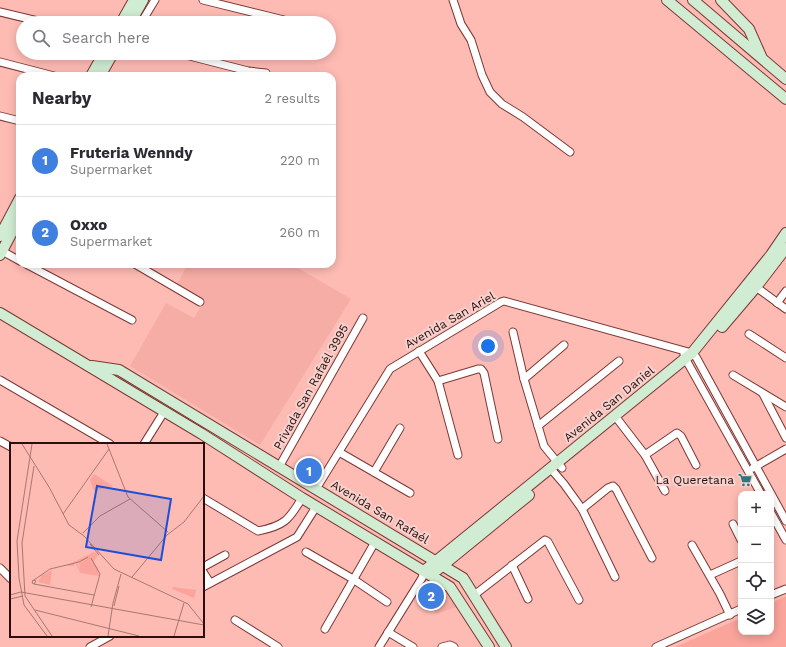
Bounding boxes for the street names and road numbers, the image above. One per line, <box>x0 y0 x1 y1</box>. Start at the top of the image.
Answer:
street label: Avenida San Ariel <box>403 288 498 351</box>
street label: Privada San Rafaél 3995 <box>271 322 351 452</box>
street label: Avenida San Daniel <box>561 363 657 445</box>
street label: Avenida San Rafaél <box>328 477 432 547</box>

